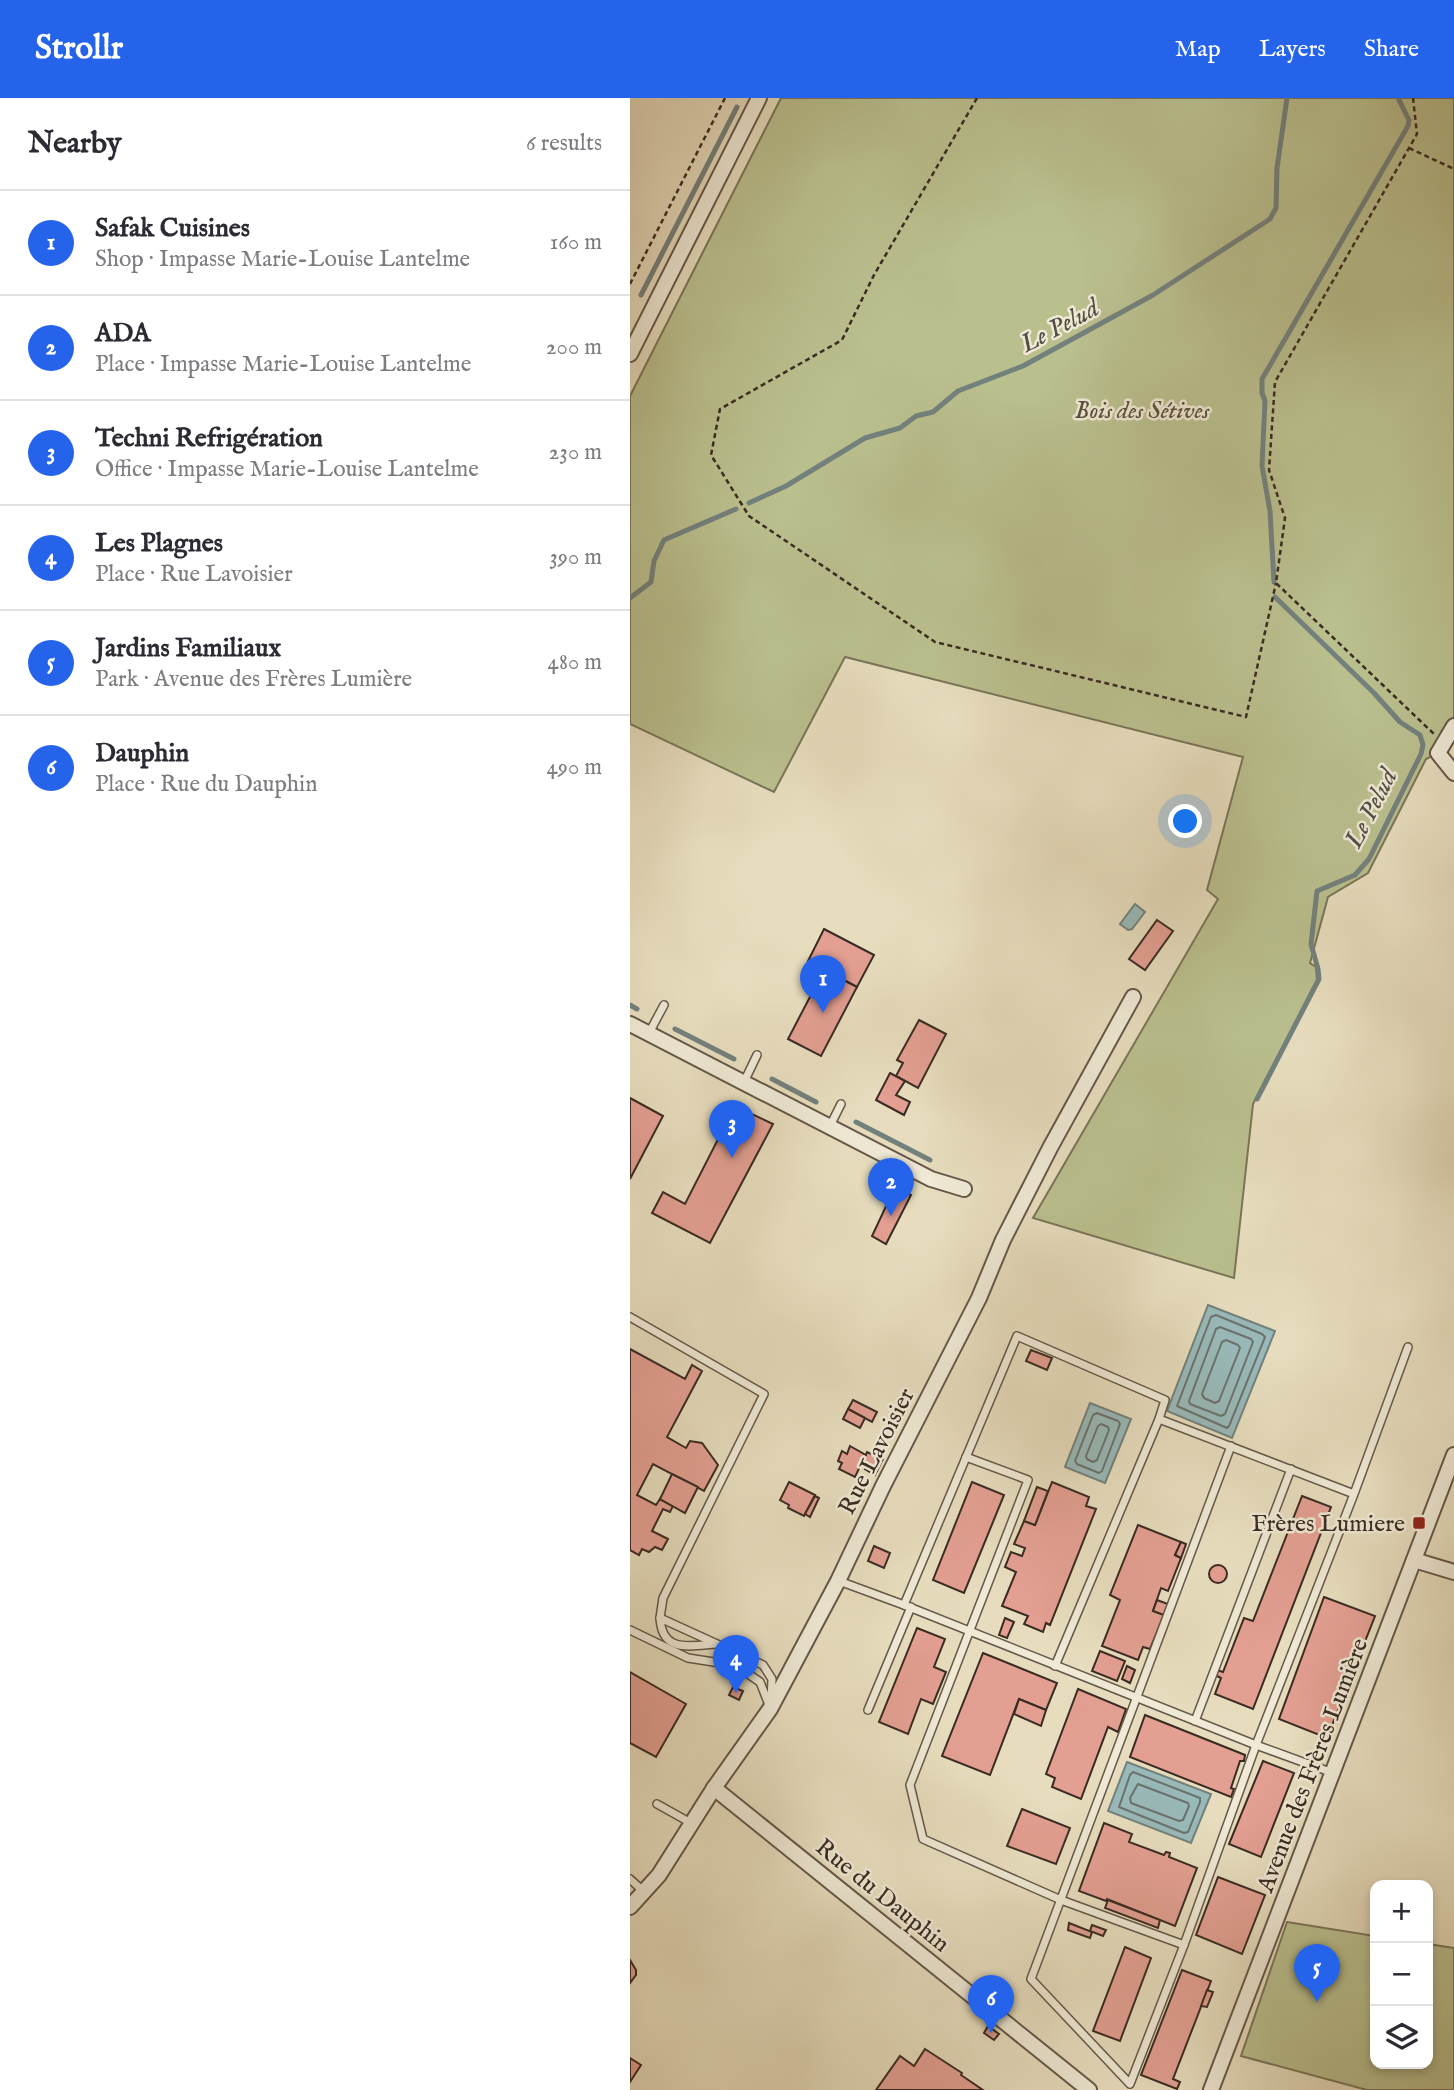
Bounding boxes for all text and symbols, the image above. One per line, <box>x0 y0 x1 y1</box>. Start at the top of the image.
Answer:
text: Strollr <box>35 28 123 70</box>
text: Map <box>1175 34 1221 65</box>
text: Layers <box>1259 34 1326 65</box>
text: Share <box>1364 34 1419 65</box>
text: Nearby <box>28 125 121 163</box>
text: 6 results <box>526 129 602 158</box>
text: Safak Cuisines <box>95 212 250 245</box>
text: 1 <box>47 228 55 257</box>
text: 160 m <box>550 228 602 257</box>
text: Shop · Impasse Marie-Louise Lantelme <box>95 245 470 274</box>
water label: Le Pelud <box>1014 291 1106 361</box>
text: ADA <box>95 317 151 350</box>
text: 2 <box>46 333 56 362</box>
text: 200 m <box>546 333 602 362</box>
text: Place · Impasse Marie-Louise Lantelme <box>95 350 471 379</box>
park label: Bois des Sétives <box>1075 396 1211 427</box>
text: Techni Refrigération <box>95 422 323 455</box>
text: 3 <box>47 438 55 467</box>
text: 230 m <box>549 438 602 467</box>
text: Office · Impasse Marie-Louise Lantelme <box>95 455 479 484</box>
text: Les Plagnes <box>95 527 223 560</box>
text: 4 <box>45 543 57 572</box>
text: 390 m <box>549 543 602 572</box>
text: Place · Rue Lavoisier <box>95 560 293 589</box>
text: Jardins Familiaux <box>95 632 281 665</box>
text: 5 <box>47 648 55 677</box>
text: 480 m <box>548 648 602 677</box>
text: Park · Avenue des Frères Lumière <box>95 665 412 694</box>
text: Dauphin <box>95 737 189 770</box>
text: 6 <box>46 753 56 782</box>
text: 490 m <box>547 753 602 782</box>
water label: Le Pelud <box>1337 762 1406 855</box>
text: Place · Rue du Dauphin <box>95 770 318 799</box>
your location <box>1168 804 1202 838</box>
pin: 1 <box>800 955 846 1013</box>
pin: 3 <box>709 1100 755 1158</box>
pin: 2 <box>868 1158 914 1216</box>
street label: Rue Lavoisier <box>832 1383 923 1520</box>
place label: Frères Lumiere <box>1252 1509 1405 1540</box>
marker: Frères Lumiere <box>1411 1515 1427 1531</box>
street label: Avenue des Frères Lumière <box>1250 1634 1376 1898</box>
pin: 4 <box>713 1635 759 1693</box>
street label: Rue du Dauphin <box>808 1832 956 1960</box>
map controls <box>1370 1880 1433 2069</box>
button: + <box>1370 1880 1433 1943</box>
button: − <box>1370 1943 1433 2006</box>
pin: 5 <box>1294 1944 1340 2002</box>
pin: 6 <box>968 1975 1014 2033</box>
button: layers <box>1370 2006 1433 2069</box>

